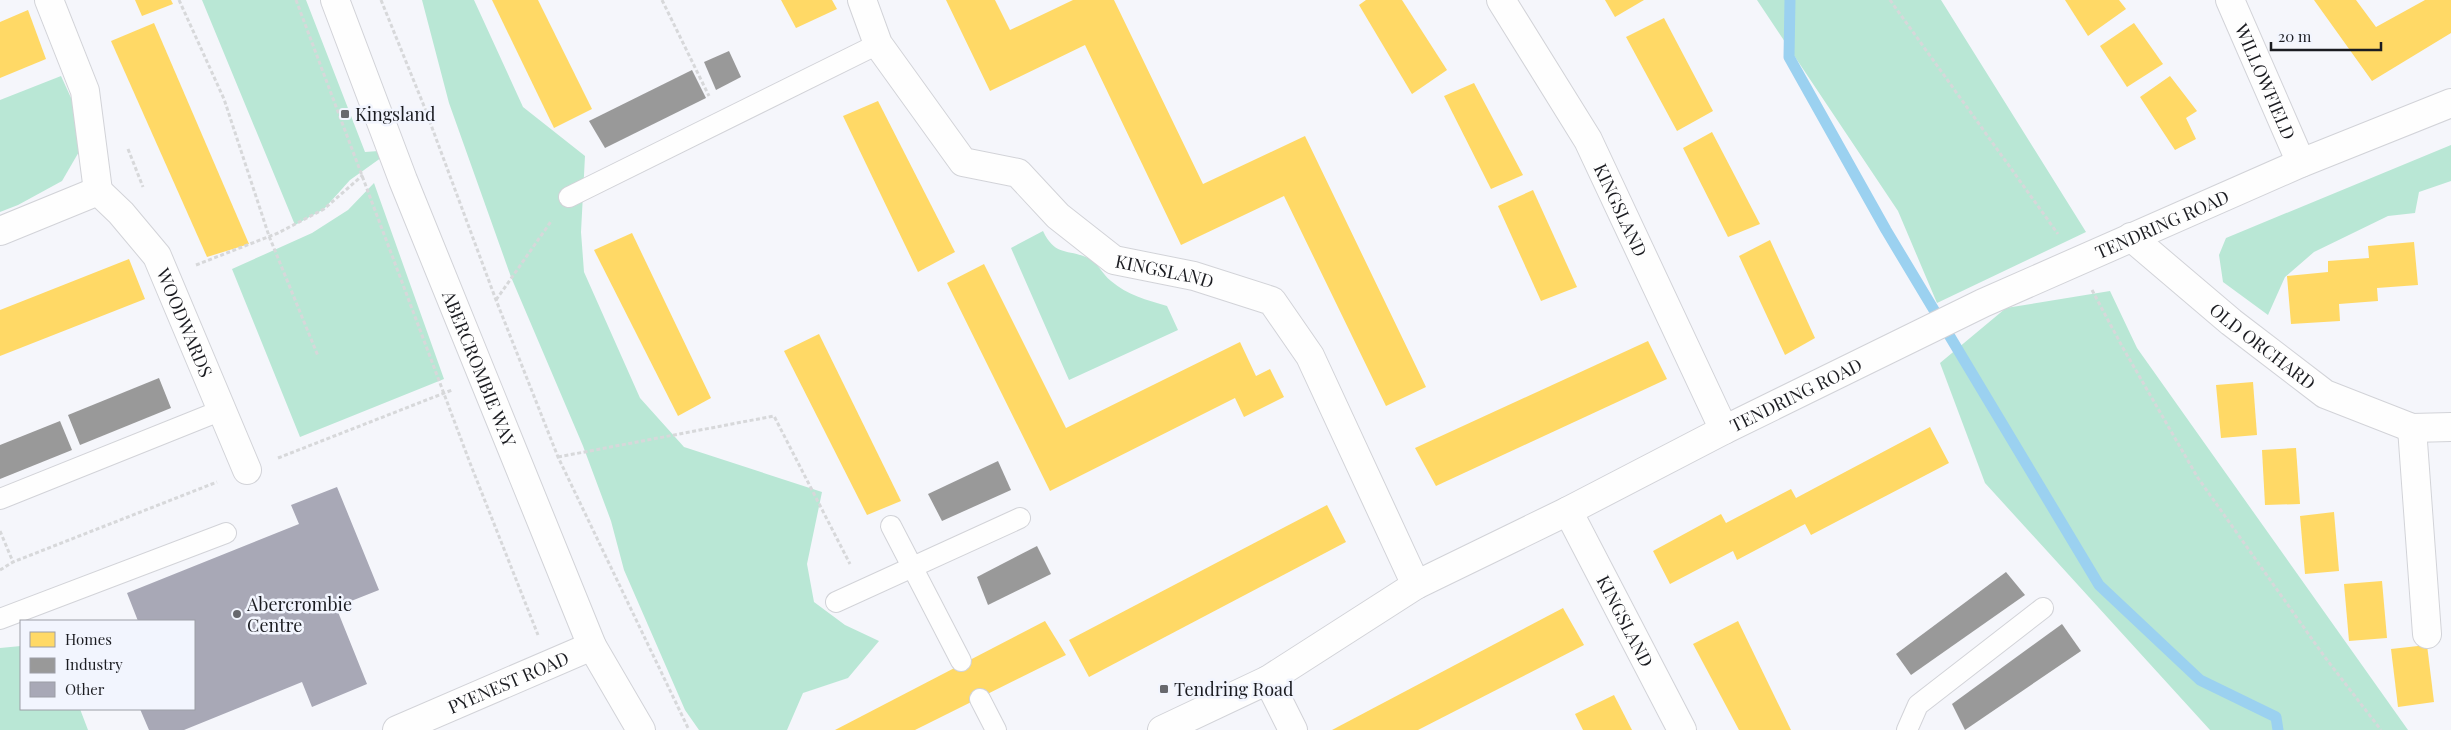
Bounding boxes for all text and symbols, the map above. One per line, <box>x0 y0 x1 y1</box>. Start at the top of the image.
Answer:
street label: WILLOWFIELD <box>2229 19 2301 143</box>
scale bar <box>2271 20 2381 52</box>
text: 20 m <box>2278 26 2312 46</box>
place label: Kingsland <box>355 102 436 126</box>
marker: Kingsland <box>339 108 351 120</box>
street label: KINGSLAND <box>1589 159 1653 260</box>
street label: TENDRING ROAD <box>2091 184 2233 264</box>
street label: KINGSLAND <box>1113 249 1217 294</box>
street label: WOODWARDS <box>151 264 219 381</box>
street label: ABERCROMBIE WAY <box>437 286 522 450</box>
street label: OLD ORCHARD <box>2205 297 2321 395</box>
street label: TENDRING ROAD <box>1726 352 1866 437</box>
street label: KINGSLAND <box>1591 571 1659 671</box>
place label: Abercrombie Centre <box>246 592 352 637</box>
marker: Abercrombie Centre <box>231 608 243 620</box>
legend <box>20 620 195 710</box>
text: Homes <box>65 629 112 649</box>
street label: PYENEST ROAD <box>444 645 572 719</box>
text: Industry <box>65 654 123 674</box>
place label: Tendring Road <box>1174 677 1294 701</box>
text: Other <box>65 679 105 699</box>
marker: Tendring Road <box>1158 683 1170 695</box>

